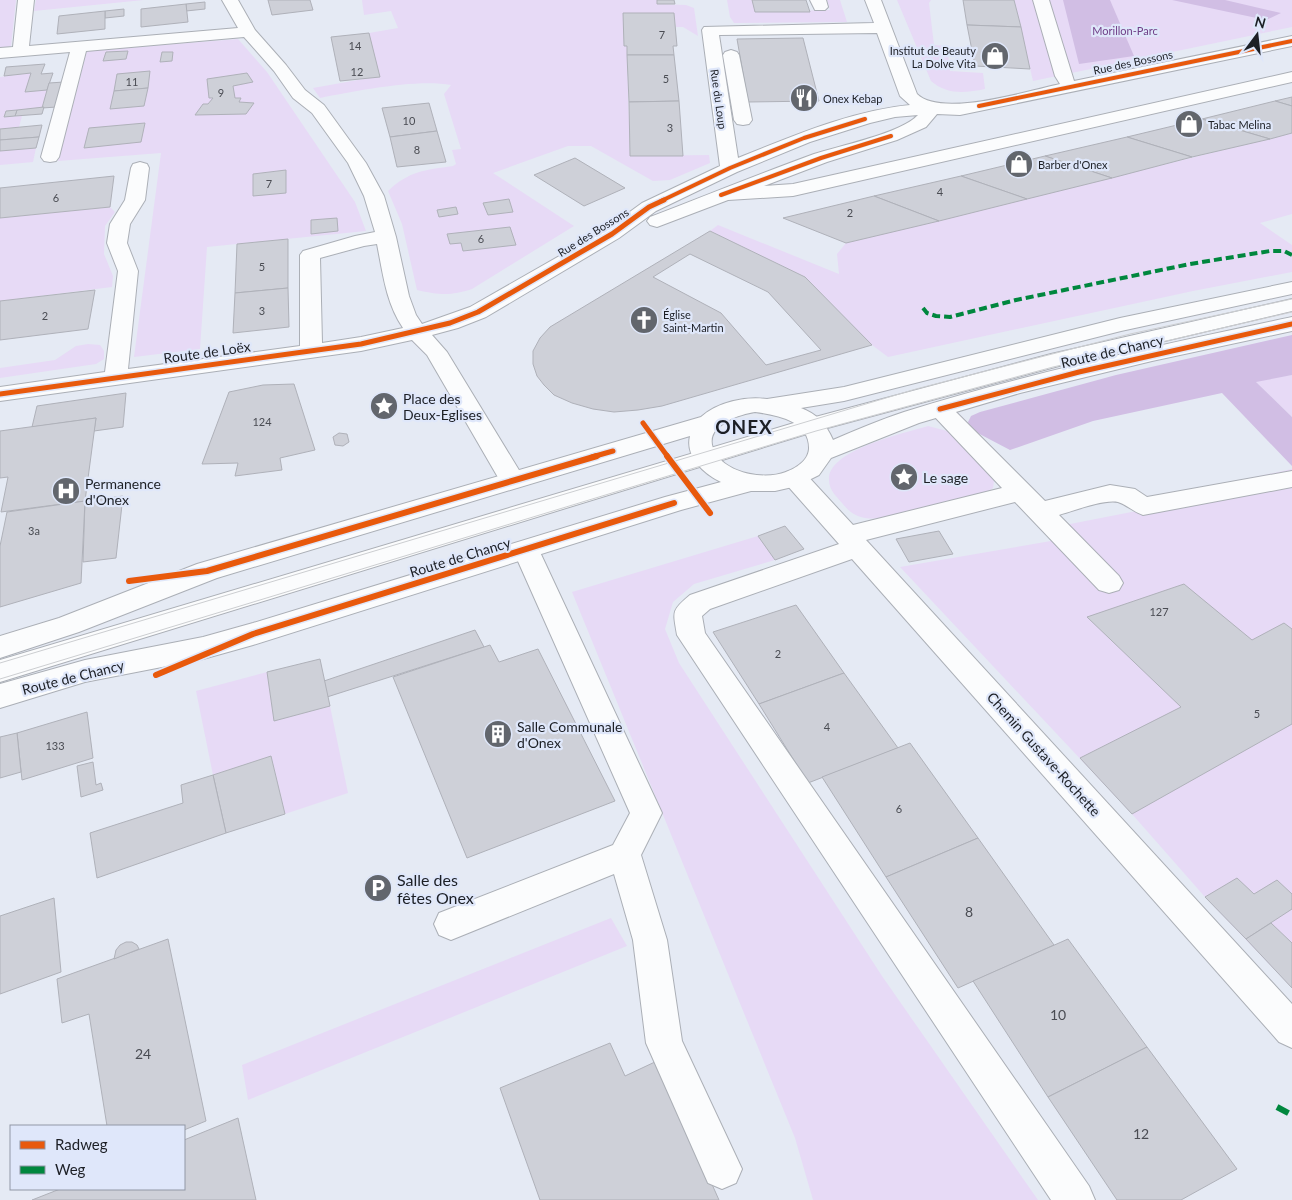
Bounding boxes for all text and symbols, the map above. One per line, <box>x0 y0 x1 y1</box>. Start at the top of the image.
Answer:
north arrow <box>1232 10 1282 60</box>
text: N <box>1253 12 1268 32</box>
park label: Morillon-Parc <box>1092 24 1158 37</box>
house number: 7 <box>659 28 665 41</box>
house number: 14 <box>349 39 362 52</box>
shop icon: Institut de Beauty La Dolve Vita <box>980 41 1010 71</box>
place label: Institut de Beauty La Dolve Vita <box>890 44 976 70</box>
street label: Rue des Bossons <box>1092 47 1174 77</box>
house number: 12 <box>351 65 363 78</box>
street label: Rue du Loup <box>708 68 730 130</box>
house number: 5 <box>663 72 669 85</box>
house number: 11 <box>126 75 138 88</box>
restaurant icon: Onex Kebap <box>789 83 819 113</box>
house number: 9 <box>218 86 224 99</box>
place label: Onex Kebap <box>823 92 882 105</box>
shop icon: Tabac Melina <box>1174 109 1204 139</box>
house number: 10 <box>403 114 416 127</box>
place label: Tabac Melina <box>1208 118 1271 131</box>
house number: 3 <box>667 121 673 134</box>
house number: 8 <box>414 143 420 156</box>
shop icon: Barber d'Onex <box>1004 149 1034 179</box>
place label: Barber d'Onex <box>1038 158 1108 171</box>
house number: 7 <box>266 177 272 190</box>
house number: 4 <box>937 185 944 198</box>
house number: 6 <box>53 191 59 204</box>
street label: Rue des Bossons <box>555 205 631 259</box>
house number: 2 <box>847 206 853 219</box>
house number: 6 <box>478 232 484 245</box>
house number: 5 <box>259 260 265 273</box>
house number: 3 <box>259 304 265 317</box>
church icon: Église Saint-Martin <box>629 305 659 335</box>
place label: Église Saint-Martin <box>663 308 724 334</box>
house number: 2 <box>42 309 48 322</box>
street label: Route de Chancy <box>1059 331 1166 371</box>
street label: Route de Loëx <box>162 337 252 367</box>
place label: Place des Deux-Eglises <box>403 390 482 423</box>
place icon: Place des Deux-Eglises <box>369 391 399 421</box>
house number: 124 <box>252 415 272 428</box>
district label: ONEX <box>715 415 773 438</box>
place icon: Le sage <box>889 462 919 492</box>
place label: Le sage <box>923 469 968 486</box>
place label: Permanence d'Onex <box>85 475 161 508</box>
hospital icon: Permanence d'Onex <box>51 476 81 506</box>
house number: 3a <box>28 524 40 537</box>
street label: Route de Chancy <box>407 533 513 580</box>
house number: 127 <box>1149 605 1169 618</box>
house number: 2 <box>775 647 781 660</box>
street label: Route de Chancy <box>20 656 127 698</box>
street label: Chemin Gustave-Rochette <box>984 688 1104 820</box>
house number: 5 <box>1254 707 1260 720</box>
place label: Salle Communale d'Onex <box>517 718 623 751</box>
building icon: Salle Communale d'Onex <box>483 719 513 749</box>
house number: 4 <box>824 720 831 733</box>
house number: 133 <box>45 739 65 752</box>
house number: 6 <box>896 802 902 815</box>
place label: Salle des fêtes Onex <box>397 870 474 907</box>
parking icon: Salle des fêtes Onex <box>363 873 393 903</box>
house number: 8 <box>965 903 973 920</box>
house number: 10 <box>1050 1006 1066 1023</box>
house number: 24 <box>135 1045 151 1062</box>
legend <box>10 1125 185 1190</box>
house number: 12 <box>1133 1125 1149 1142</box>
text: Radweg <box>55 1135 108 1153</box>
text: Weg <box>55 1160 86 1178</box>

